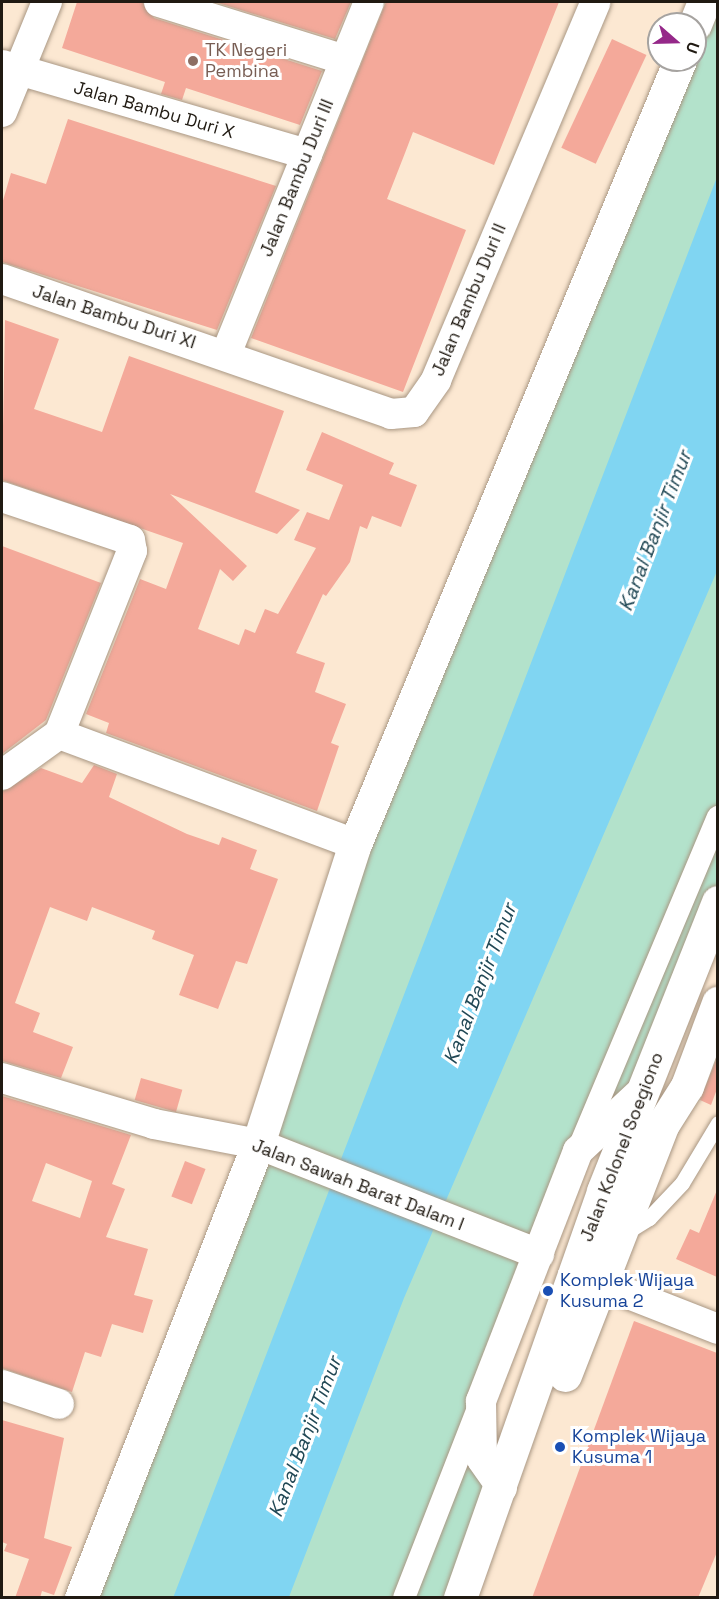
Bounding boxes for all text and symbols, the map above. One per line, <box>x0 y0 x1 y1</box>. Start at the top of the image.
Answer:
north arrow <box>647 12 707 72</box>
text: U <box>681 39 704 56</box>
place label: TK Negeri Pembina <box>205 40 287 82</box>
marker: TK Negeri Pembina <box>186 54 200 68</box>
street label: Jalan Bambu Duri X <box>71 77 237 143</box>
street label: Jalan Bambu Duri III <box>256 96 338 260</box>
street label: Jalan Bambu Duri II <box>427 221 511 379</box>
street label: Jalan Bambu Duri XI <box>30 280 198 354</box>
water label: Kanal Banjir Timur <box>613 447 697 615</box>
water label: Kanal Banjir Timur <box>438 900 522 1068</box>
street label: Jalan Kolonel Soegiono <box>576 1049 668 1245</box>
street label: Jalan Sawah Barat Dalam I <box>249 1135 467 1235</box>
place label: Komplek Wijaya Kusuma 2 <box>560 1270 694 1312</box>
marker: Komplek Wijaya Kusuma 2 <box>541 1284 555 1298</box>
water label: Kanal Banjir Timur <box>263 1353 347 1521</box>
place label: Komplek Wijaya Kusuma 1 <box>572 1426 706 1468</box>
marker: Komplek Wijaya Kusuma 1 <box>553 1440 567 1454</box>

